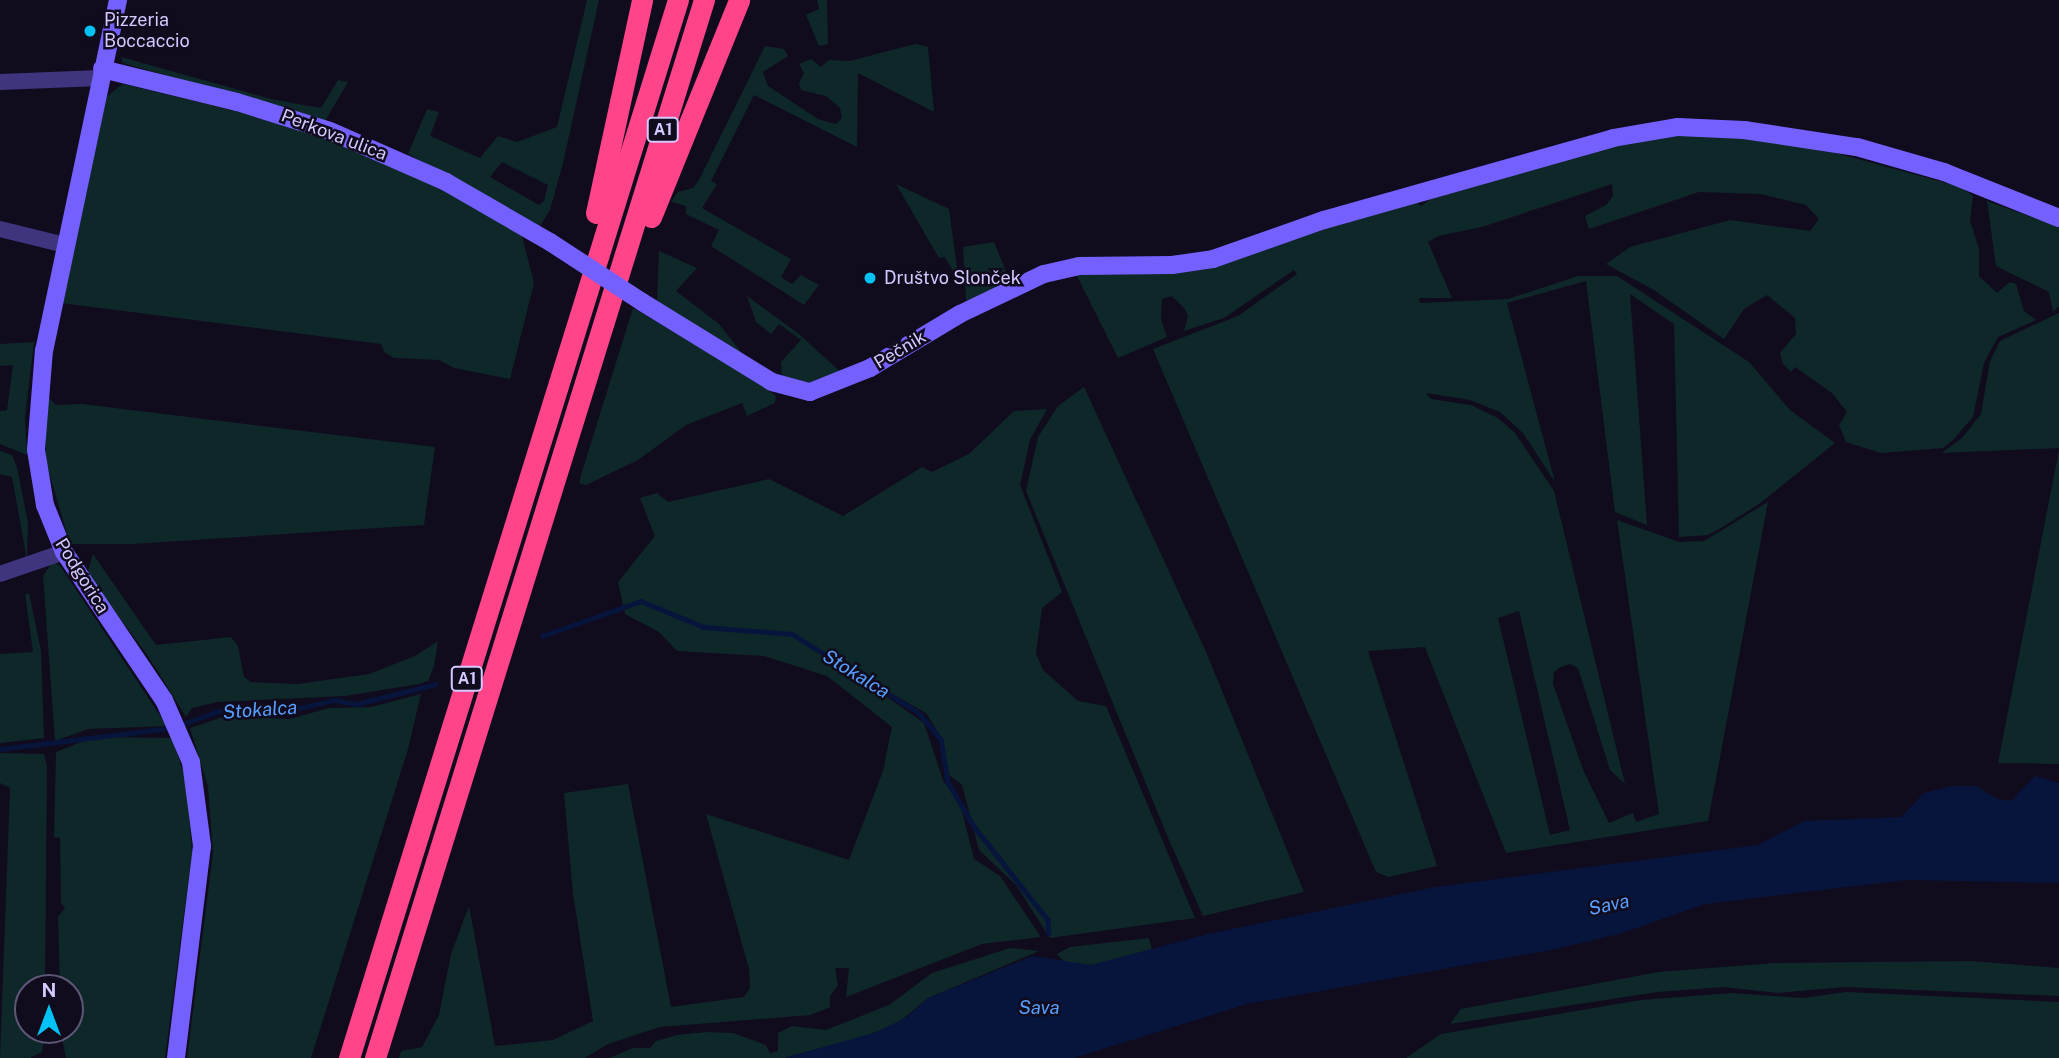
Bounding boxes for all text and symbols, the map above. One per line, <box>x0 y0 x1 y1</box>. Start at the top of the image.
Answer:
place label: Pizzeria Boccaccio <box>104 10 190 52</box>
marker: Pizzeria Boccaccio <box>82 23 98 39</box>
street label: Perkova ulica <box>278 105 390 165</box>
road number: A1 <box>646 118 680 142</box>
place label: Društvo Slonček <box>884 267 1021 289</box>
marker: Društvo Slonček <box>862 270 878 286</box>
street label: Pečnik <box>870 326 930 374</box>
street label: Podgorica <box>50 534 114 618</box>
water label: Stokalca <box>818 645 894 703</box>
road number: A1 <box>449 666 484 692</box>
water label: Stokalca <box>222 696 298 724</box>
water label: Sava <box>1586 890 1632 920</box>
north arrow <box>14 974 84 1044</box>
text: N <box>42 979 56 1001</box>
water label: Sava <box>1018 997 1060 1019</box>

